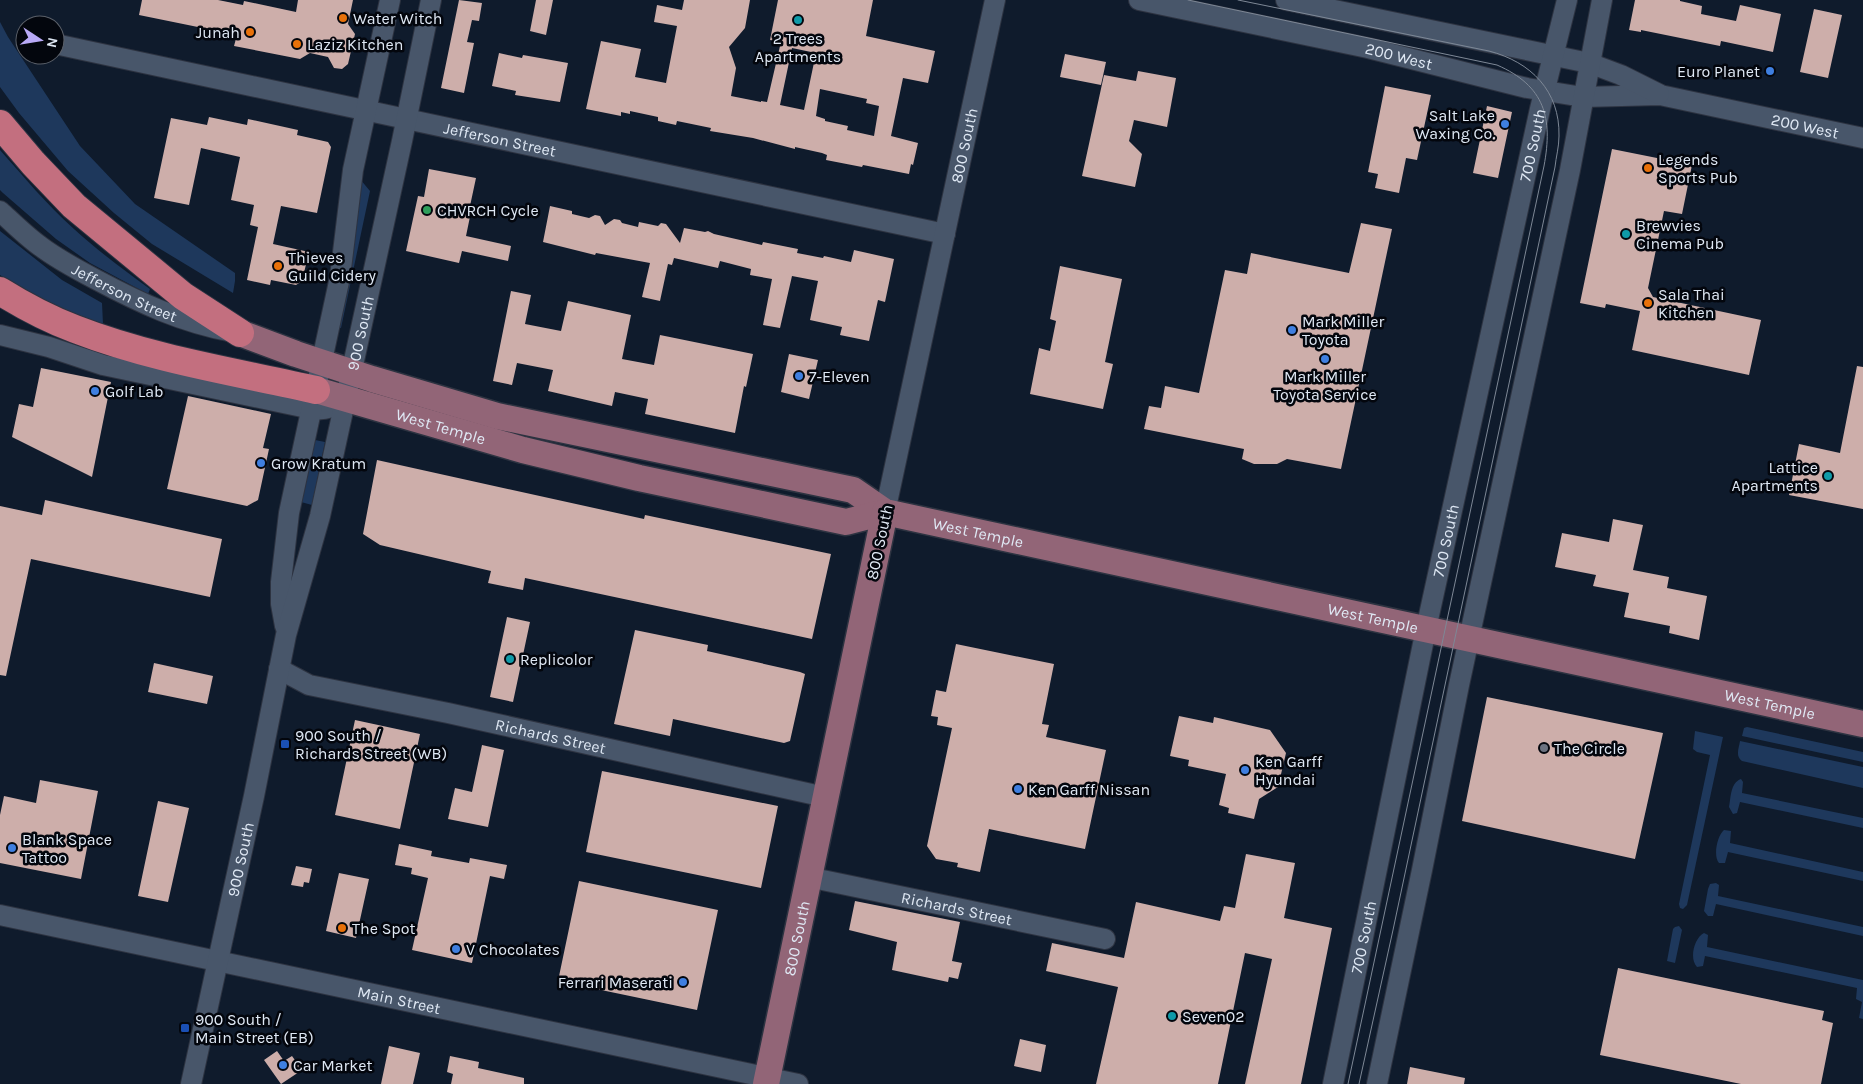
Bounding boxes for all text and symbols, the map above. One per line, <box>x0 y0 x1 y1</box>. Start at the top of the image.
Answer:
place label: Water Witch <box>353 9 442 28</box>
marker: Water Witch <box>337 12 349 24</box>
marker: 2 Trees Apartments <box>792 14 804 26</box>
north arrow <box>15 15 65 65</box>
place label: Junah <box>196 23 240 42</box>
marker: Junah <box>244 26 256 38</box>
place label: 2 Trees Apartments <box>755 29 841 66</box>
place label: Laziz Kitchen <box>307 35 403 54</box>
text: N <box>43 36 62 49</box>
marker: Laziz Kitchen <box>291 38 303 50</box>
street label: 200 West <box>1363 39 1434 74</box>
place label: Euro Planet <box>1677 62 1760 81</box>
marker: Euro Planet <box>1764 65 1776 77</box>
street label: 800 South <box>947 106 982 185</box>
place label: Salt Lake Waxing Co. <box>1416 106 1495 143</box>
street label: 700 South <box>1515 107 1550 183</box>
street label: 200 West <box>1769 110 1841 143</box>
street label: Jefferson Street <box>442 118 558 161</box>
marker: Salt Lake Waxing Co. <box>1499 118 1511 130</box>
place label: Legends Sports Pub <box>1658 150 1738 187</box>
marker: Legends Sports Pub <box>1642 162 1654 174</box>
place label: CHVRCH Cycle <box>437 201 539 220</box>
marker: CHVRCH Cycle <box>421 204 433 216</box>
place label: Brewvies Cinema Pub <box>1636 216 1724 253</box>
marker: Brewvies Cinema Pub <box>1620 228 1632 240</box>
place label: Thieves Guild Cidery <box>288 248 377 285</box>
street label: Jefferson Street <box>69 260 180 326</box>
marker: Thieves Guild Cidery <box>272 260 284 272</box>
place label: Sala Thai Kitchen <box>1658 285 1725 322</box>
street label: 900 South <box>343 294 378 372</box>
marker: Sala Thai Kitchen <box>1642 297 1654 309</box>
place label: Mark Miller Toyota <box>1302 312 1384 349</box>
marker: Mark Miller Toyota <box>1286 324 1298 336</box>
marker: Mark Miller Toyota Service <box>1319 353 1331 365</box>
place label: 7-Eleven <box>809 367 870 386</box>
place label: Mark Miller Toyota Service <box>1273 367 1377 404</box>
marker: 7-Eleven <box>793 370 805 382</box>
place label: Golf Lab <box>105 382 164 401</box>
marker: Golf Lab <box>89 385 101 397</box>
street label: West Temple <box>394 405 488 449</box>
place label: Grow Kratum <box>271 454 366 473</box>
marker: Grow Kratum <box>255 457 267 469</box>
place label: Lattice Apartments <box>1732 458 1818 495</box>
marker: Lattice Apartments <box>1822 470 1834 482</box>
street label: 700 South <box>1429 502 1463 579</box>
street label: 800 South <box>862 503 897 581</box>
street label: West Temple <box>931 514 1025 552</box>
street label: West Temple <box>1326 599 1420 637</box>
place label: Replicolor <box>520 650 593 669</box>
marker: Replicolor <box>504 653 516 665</box>
street label: West Temple <box>1723 685 1817 723</box>
street label: Richards Street <box>493 715 608 758</box>
place label: 900 South / Richards Street (WB) <box>295 726 447 763</box>
marker: 900 South / Richards Street (WB) <box>279 738 291 750</box>
place label: The Circle <box>1554 739 1625 758</box>
marker: The Circle <box>1538 742 1550 754</box>
place label: Ken Garff Hyundai <box>1255 752 1323 789</box>
marker: Ken Garff Hyundai <box>1239 764 1251 776</box>
place label: Ken Garff Nissan <box>1028 780 1150 799</box>
marker: Ken Garff Nissan <box>1012 783 1024 795</box>
street label: 900 South <box>223 820 258 899</box>
place label: Blank Space Tattoo <box>22 830 112 867</box>
marker: Blank Space Tattoo <box>6 842 18 854</box>
street label: Richards Street <box>900 888 1014 929</box>
street label: 800 South <box>780 899 814 978</box>
street label: 700 South <box>1347 899 1380 975</box>
place label: The Spot <box>352 919 415 938</box>
marker: The Spot <box>336 922 348 934</box>
place label: V Chocolates <box>466 940 560 959</box>
marker: V Chocolates <box>450 943 462 955</box>
place label: Ferrari Maserati <box>558 973 673 992</box>
marker: Ferrari Maserati <box>677 976 689 988</box>
street label: Main Street <box>356 982 442 1018</box>
place label: Seven02 <box>1182 1007 1245 1026</box>
place label: 900 South / Main Street (EB) <box>195 1010 314 1047</box>
marker: Seven02 <box>1166 1010 1178 1022</box>
marker: 900 South / Main Street (EB) <box>179 1022 191 1034</box>
place label: Car Market <box>293 1056 373 1075</box>
marker: Car Market <box>277 1059 289 1071</box>

